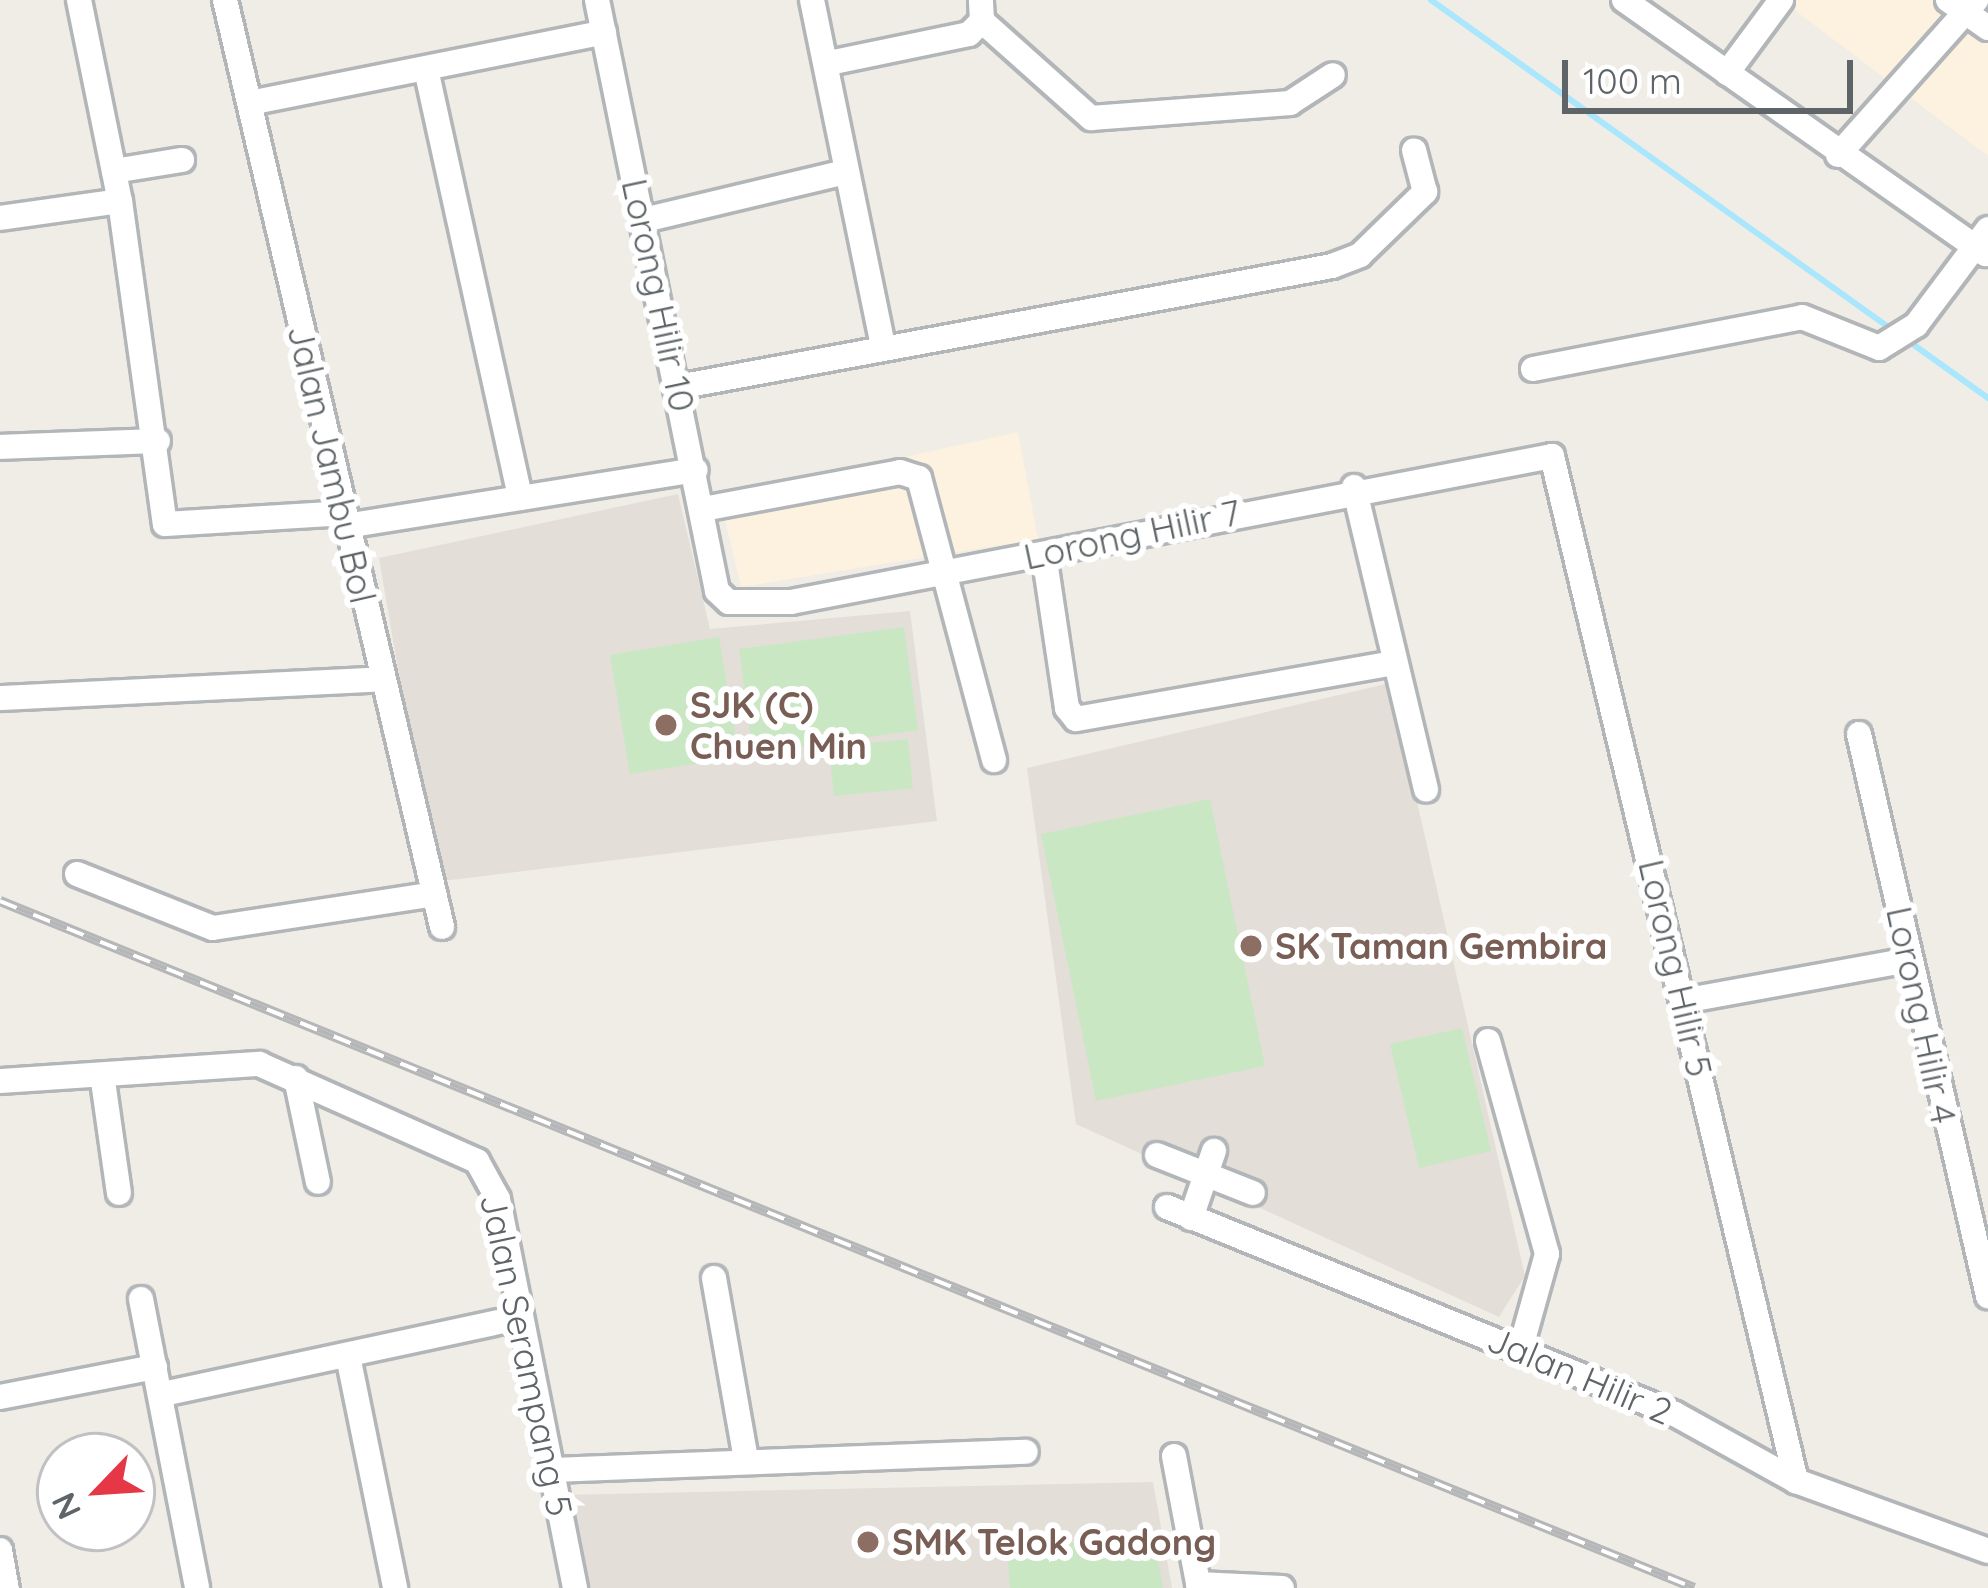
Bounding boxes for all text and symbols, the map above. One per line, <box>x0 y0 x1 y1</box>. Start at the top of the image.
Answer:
scale bar <box>1568 36 1859 110</box>
text: 100 m <box>1583 58 1682 103</box>
street label: Lorong Hilir 10 <box>613 175 705 415</box>
street label: Jalan Jambu Bol <box>279 321 385 607</box>
street label: Lorong Hilir 7 <box>1020 490 1244 578</box>
place label: SJK (C) Chuen Min <box>690 682 867 767</box>
marker: SJK (C) Chuen Min <box>653 712 679 738</box>
street label: Lorong Hilir 5 <box>1630 855 1722 1081</box>
street label: Lorong Hilir 4 <box>1878 902 1966 1128</box>
place label: SK Taman Gembira <box>1275 924 1607 968</box>
marker: SK Taman Gembira <box>1238 933 1264 959</box>
street label: Jalan Serampang 5 <box>472 1190 582 1520</box>
street label: Jalan Hilir 2 <box>1481 1317 1679 1433</box>
north arrow <box>36 1432 156 1552</box>
text: N <box>42 1487 89 1526</box>
place label: SMK Telok Gadong <box>892 1520 1216 1564</box>
marker: SMK Telok Gadong <box>855 1529 881 1555</box>

